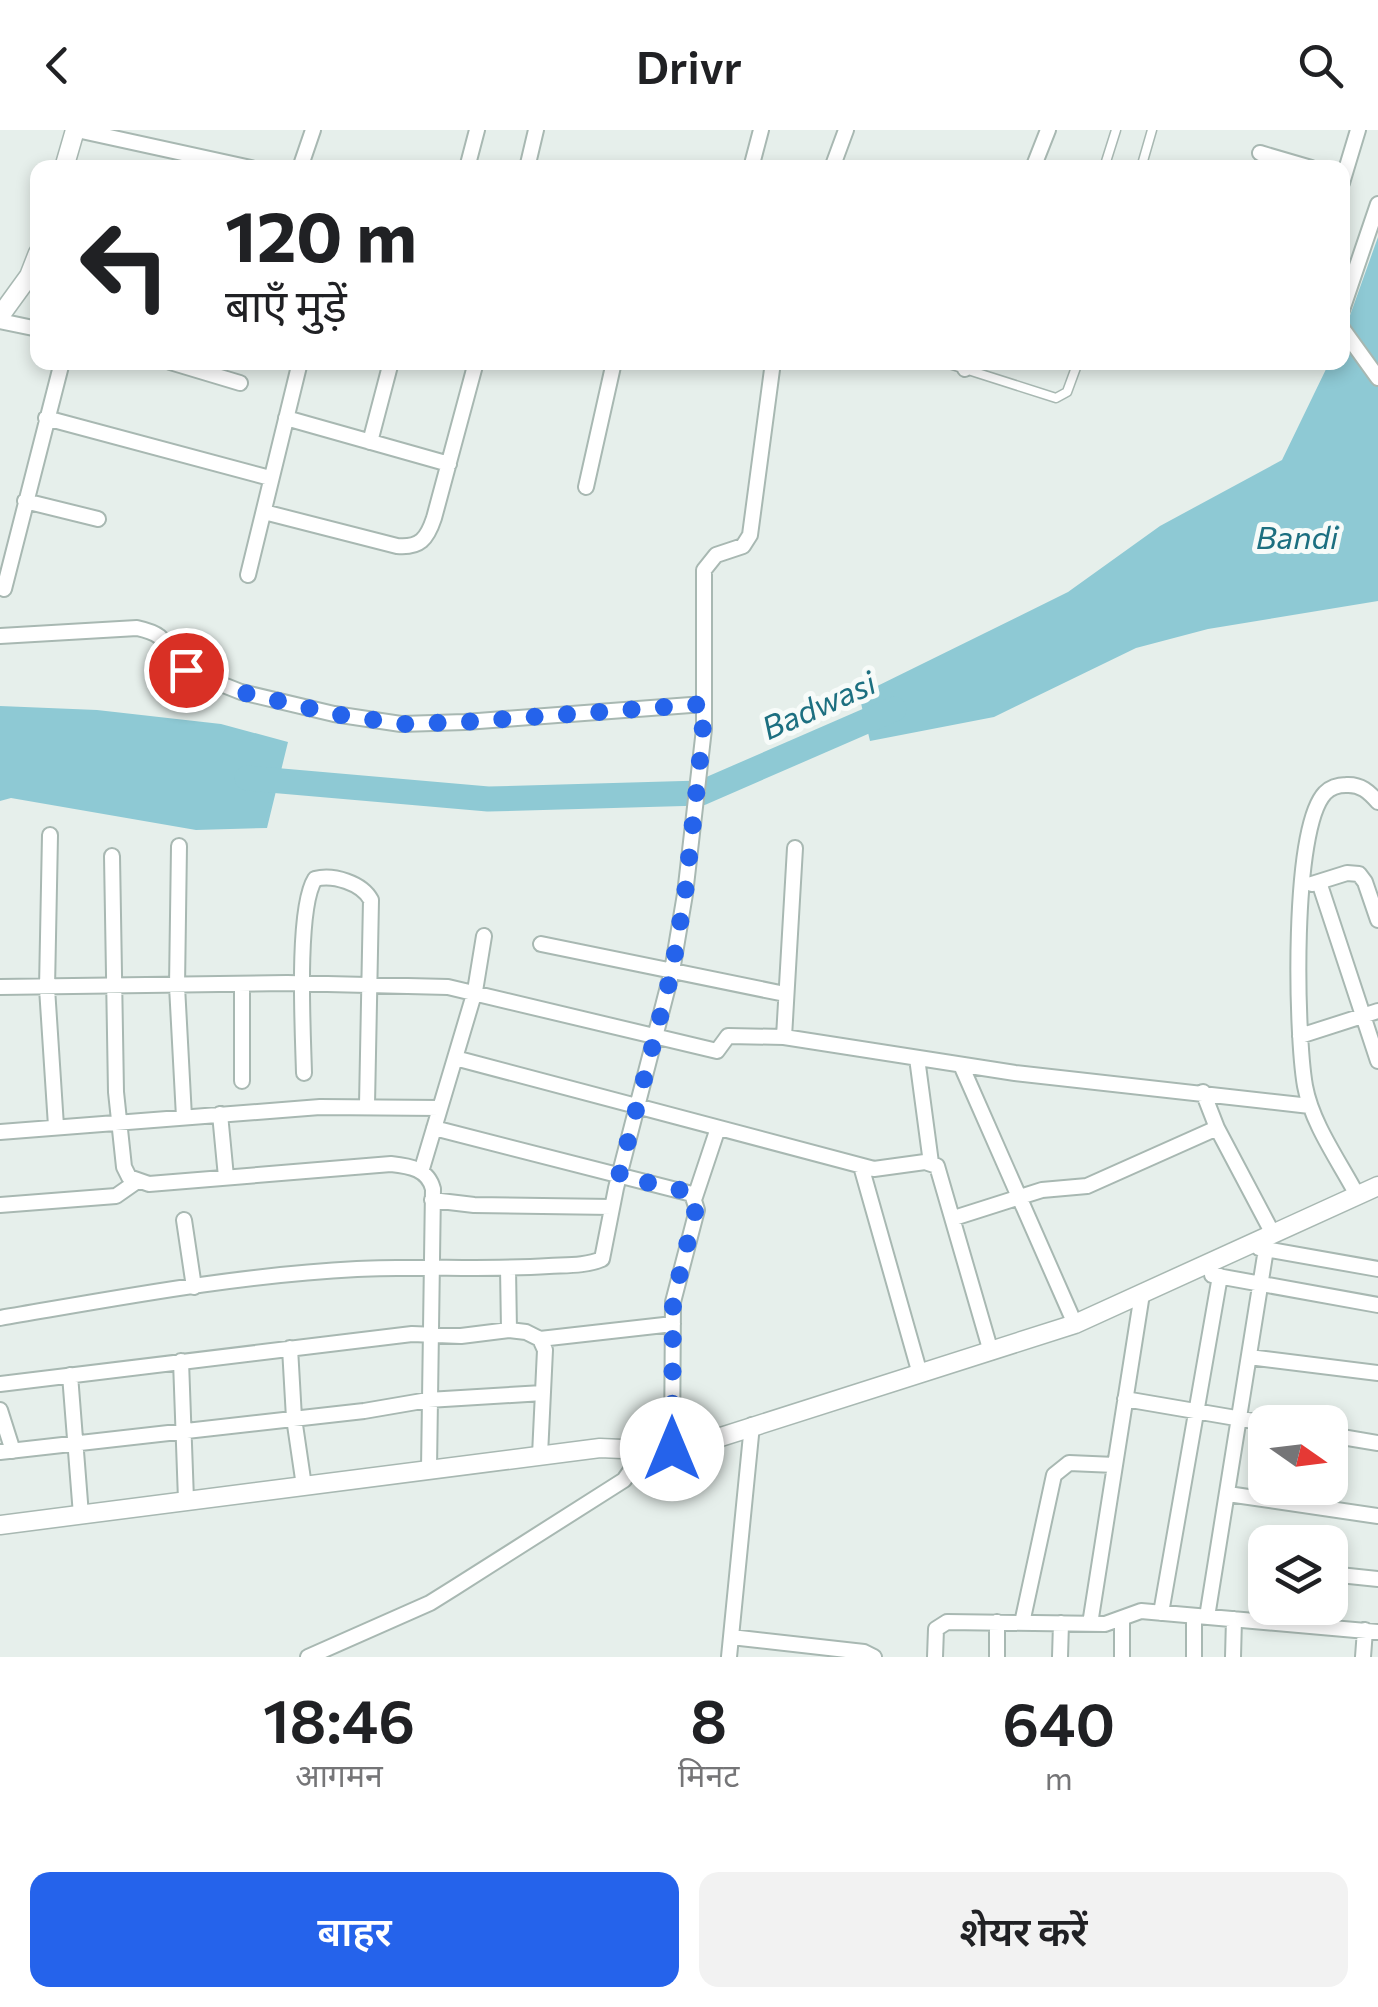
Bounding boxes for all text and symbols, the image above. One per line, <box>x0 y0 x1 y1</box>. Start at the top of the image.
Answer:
icon: back <box>30 38 85 93</box>
text: Drivr <box>636 38 742 93</box>
icon: search <box>1293 38 1348 93</box>
text: 120 m <box>225 191 417 276</box>
icon: left <box>60 200 190 330</box>
text: बाएँ मुड़ें <box>225 276 347 331</box>
water label: Bandi <box>1256 516 1340 556</box>
pin <box>144 628 229 713</box>
icon: arrive <box>159 643 214 698</box>
water label: Badwasi <box>755 661 883 747</box>
position arrow <box>620 1397 724 1501</box>
north arrow <box>1248 1405 1348 1505</box>
map controls <box>1248 1405 1348 1625</box>
button: layers <box>1248 1525 1348 1625</box>
text: 18:46 <box>263 1682 415 1755</box>
text: 8 <box>690 1682 727 1755</box>
text: 640 <box>1002 1685 1115 1758</box>
text: आगमन <box>295 1754 383 1794</box>
text: मिनट <box>678 1754 739 1794</box>
text: m <box>1045 1757 1073 1797</box>
button: बाहर <box>30 1872 679 1987</box>
button: शेयर करें <box>699 1872 1348 1987</box>

